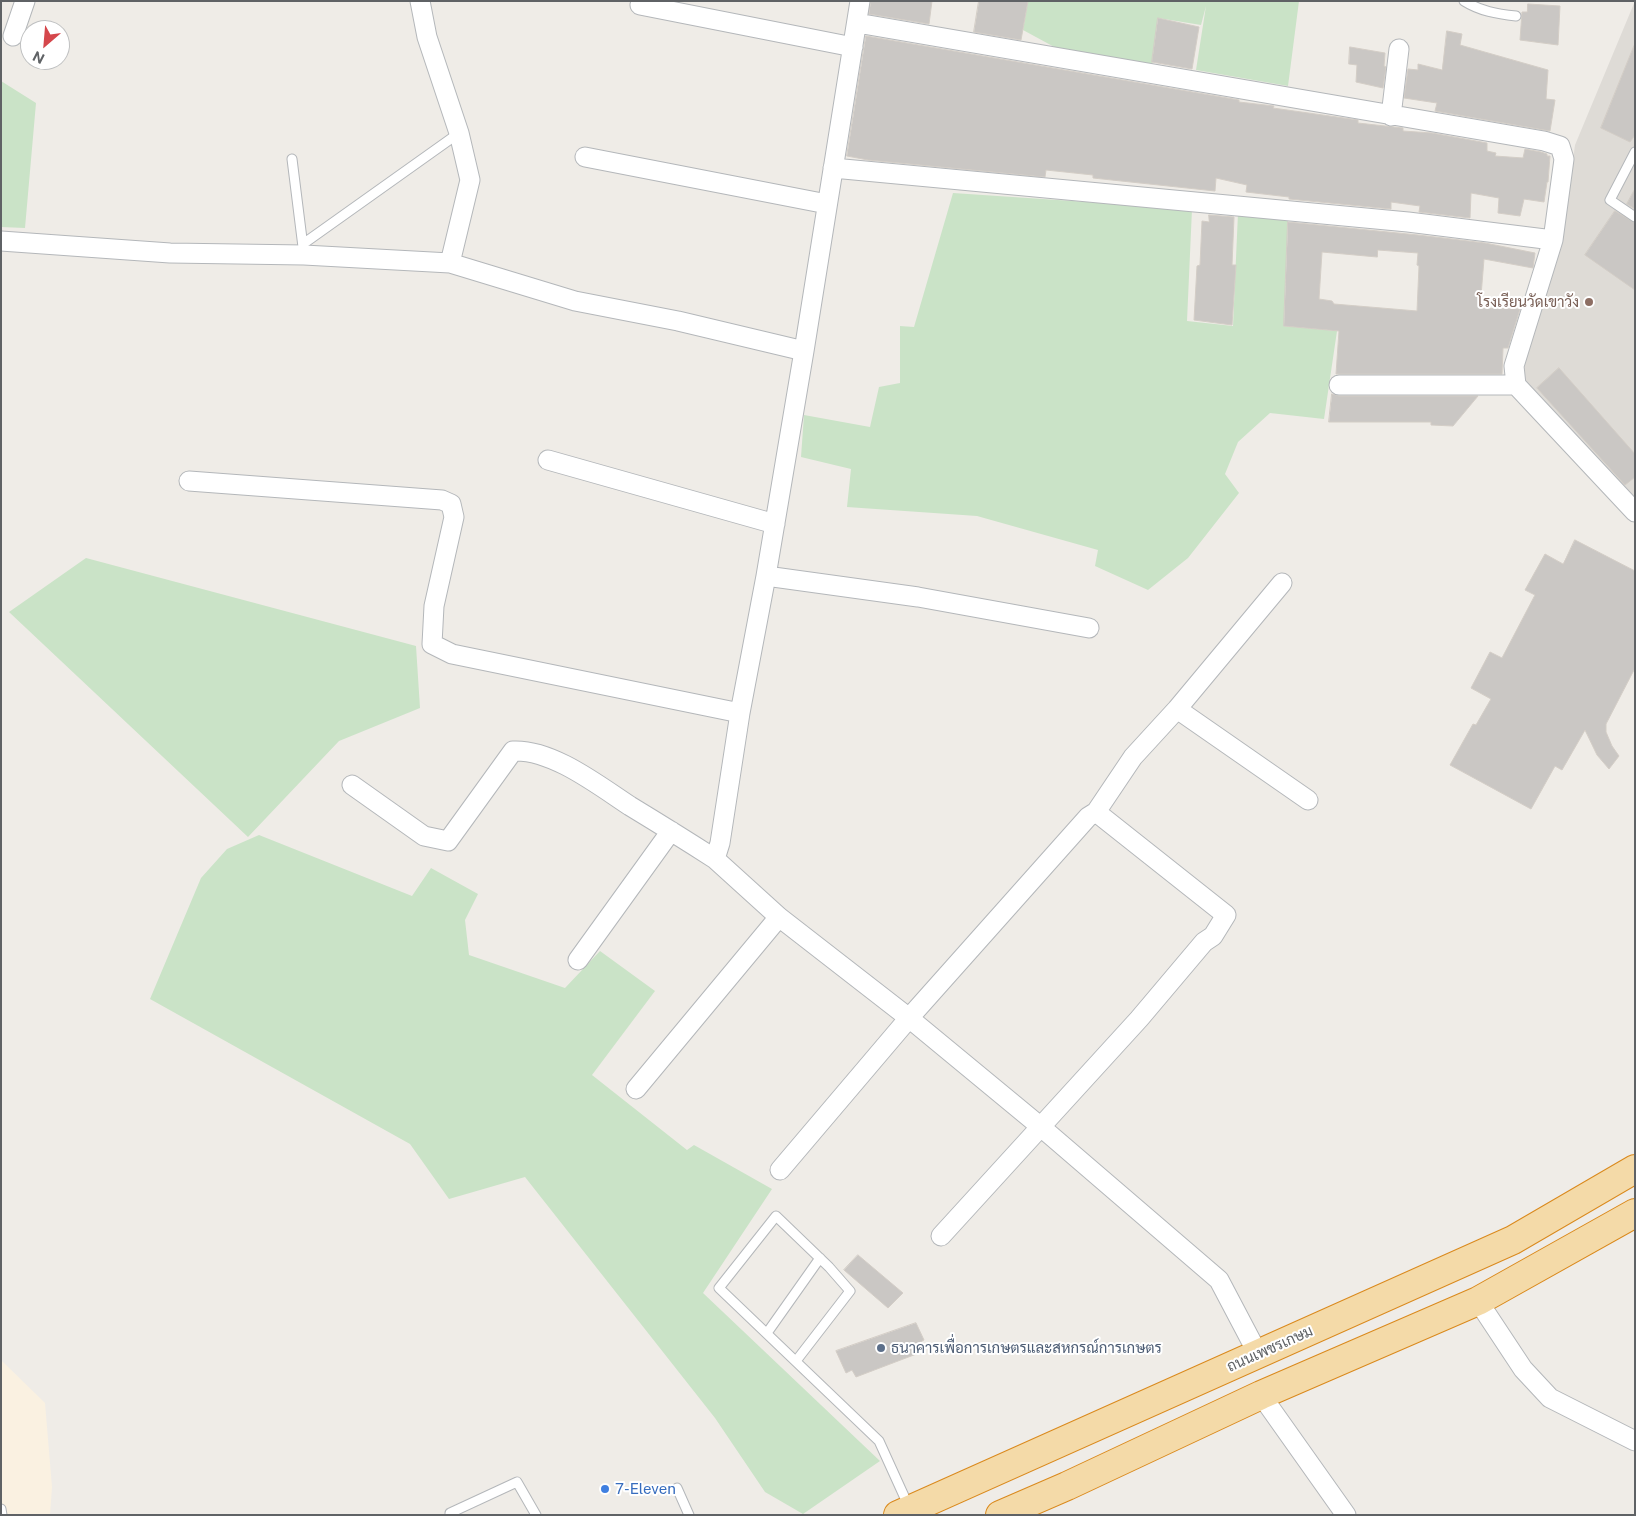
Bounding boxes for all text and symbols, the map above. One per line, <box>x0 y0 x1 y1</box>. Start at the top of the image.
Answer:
north arrow <box>20 20 70 70</box>
text: N <box>30 48 47 67</box>
place label: โรงเรียนวัดเขาวัง <box>1477 293 1579 311</box>
marker: โรงเรียนวัดเขาวัง <box>1583 296 1595 308</box>
street label: ถนนเพชรเกษม <box>1224 1322 1316 1376</box>
place label: ธนาคารเพื่อการเกษตรและสหกรณ์การเกษตร <box>891 1339 1162 1357</box>
marker: ธนาคารเพื่อการเกษตรและสหกรณ์การเกษตร <box>875 1342 887 1354</box>
place label: 7-Eleven <box>615 1480 676 1498</box>
marker: 7-Eleven <box>599 1483 611 1495</box>

